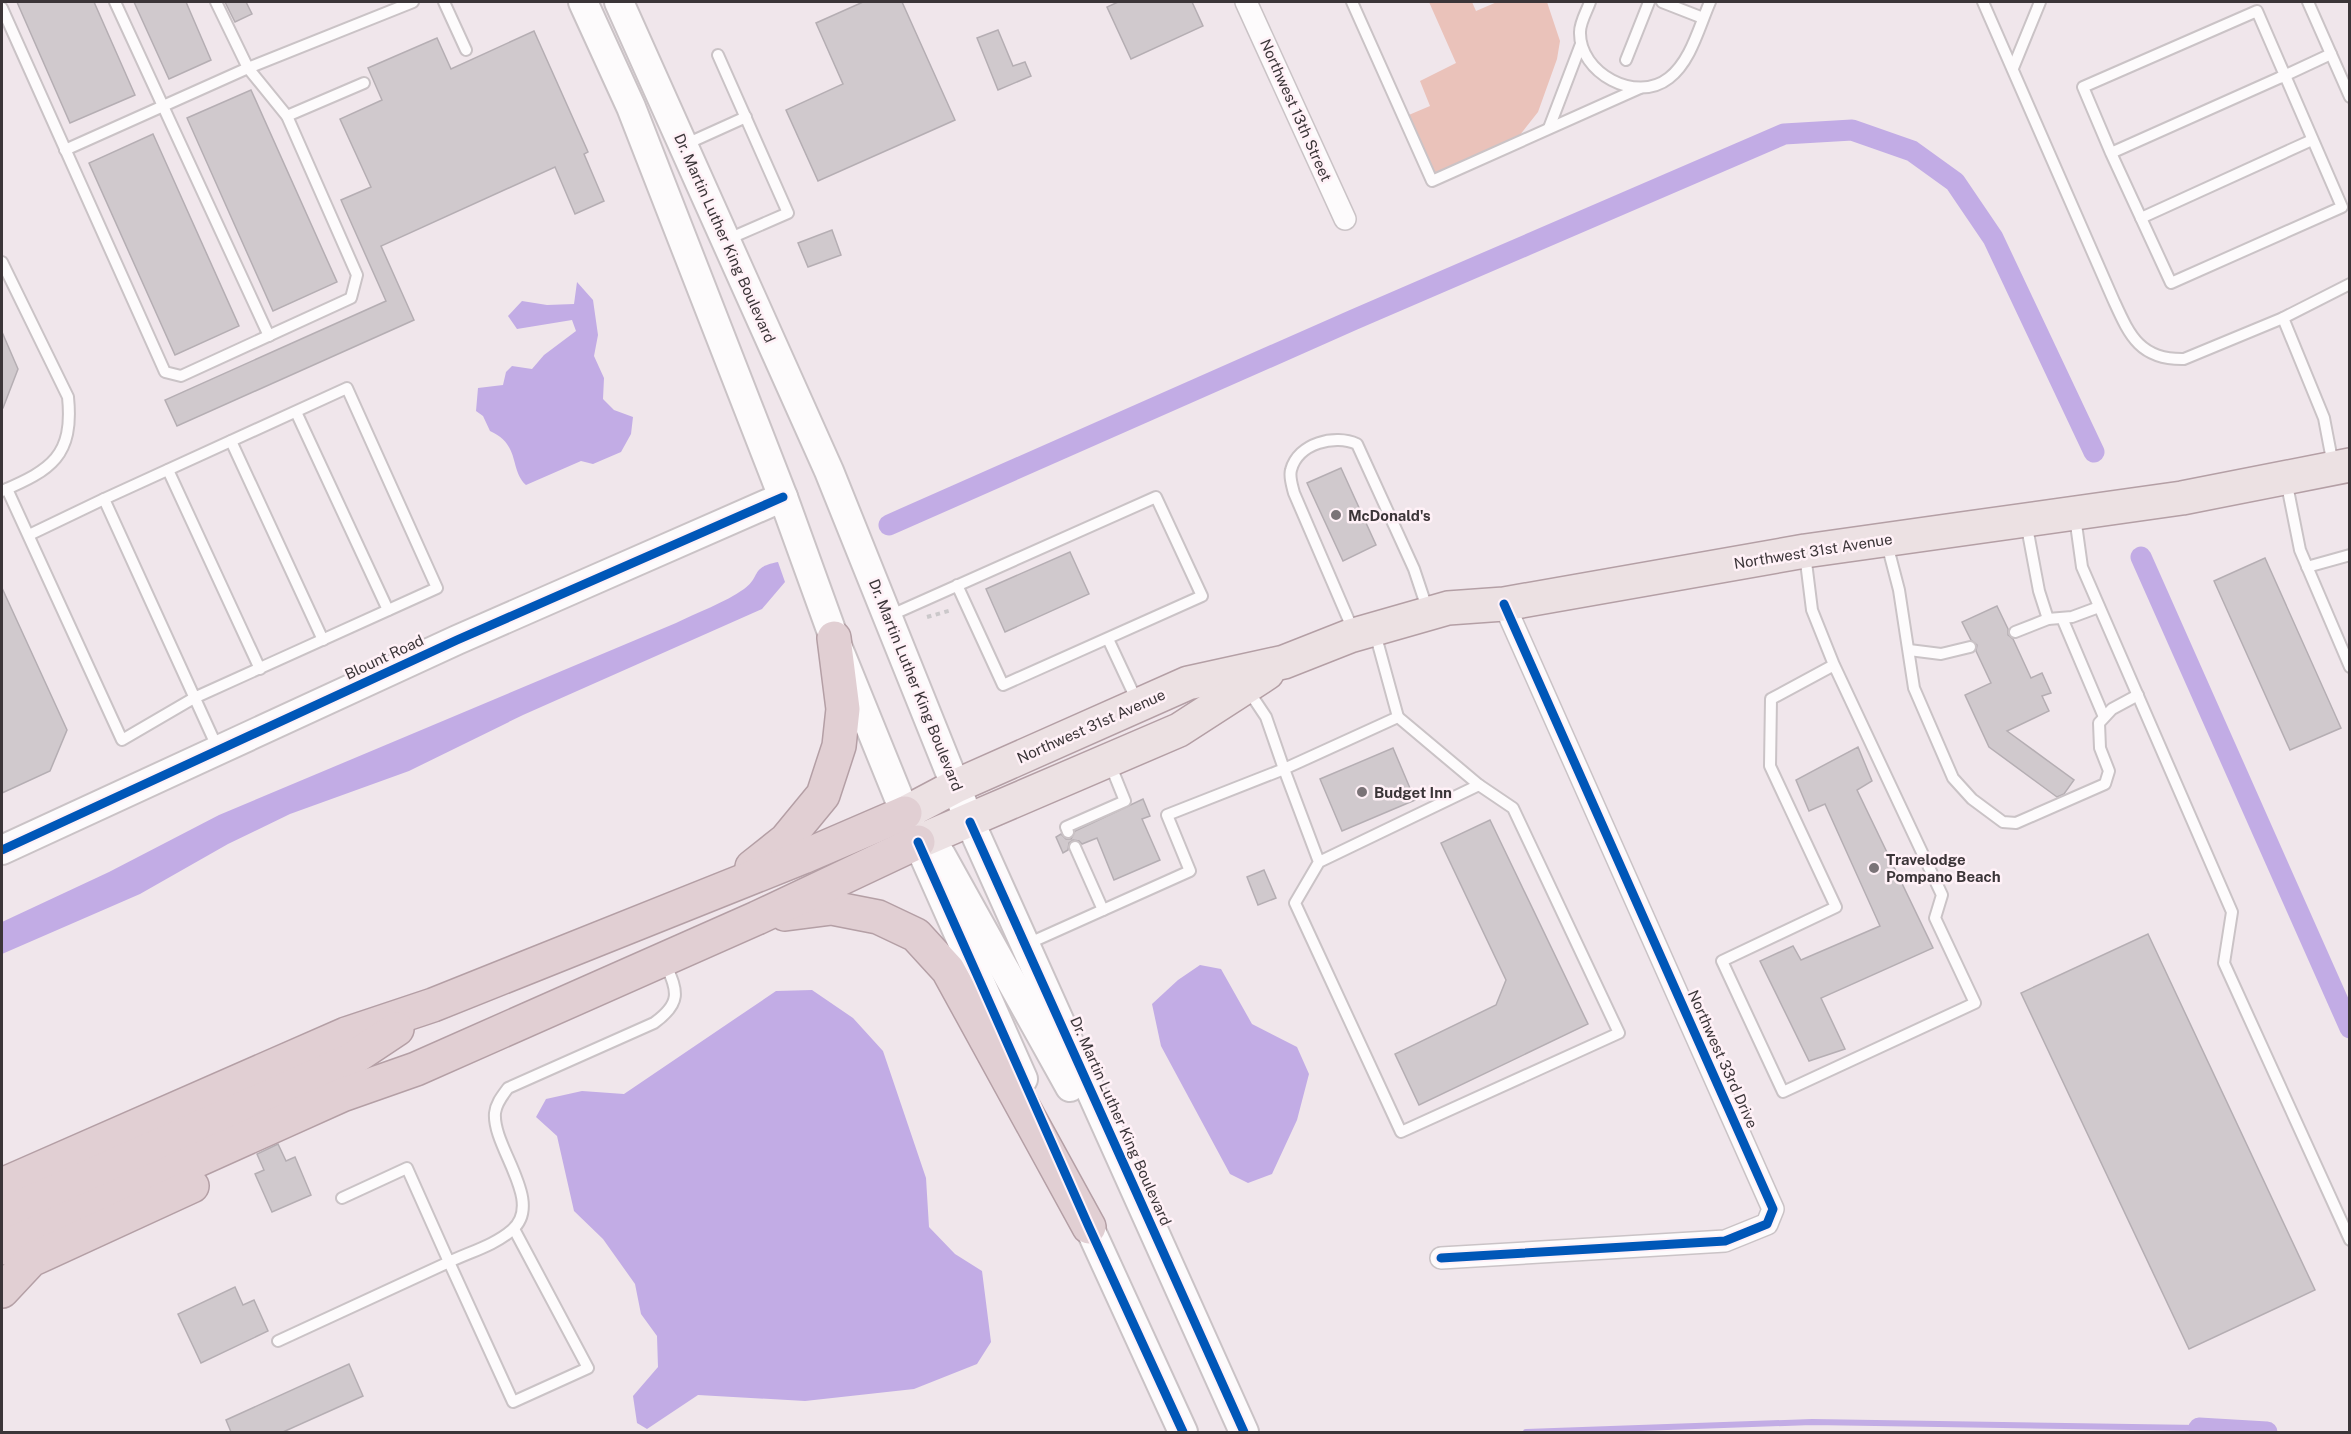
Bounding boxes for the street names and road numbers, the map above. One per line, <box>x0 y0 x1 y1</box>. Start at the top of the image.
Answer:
street label: Northwest 13th Street <box>1257 36 1335 184</box>
street label: Dr. Martin Luther King Boulevard <box>671 131 779 345</box>
street label: Northwest 31st Avenue <box>1732 530 1894 572</box>
street label: Dr. Martin Luther King Boulevard <box>866 577 966 793</box>
street label: Blount Road <box>342 631 426 683</box>
street label: Northwest 31st Avenue <box>1014 686 1168 766</box>
street label: Northwest 33rd Drive <box>1685 987 1761 1131</box>
street label: Dr. Martin Luther King Boulevard <box>1067 1014 1175 1228</box>

